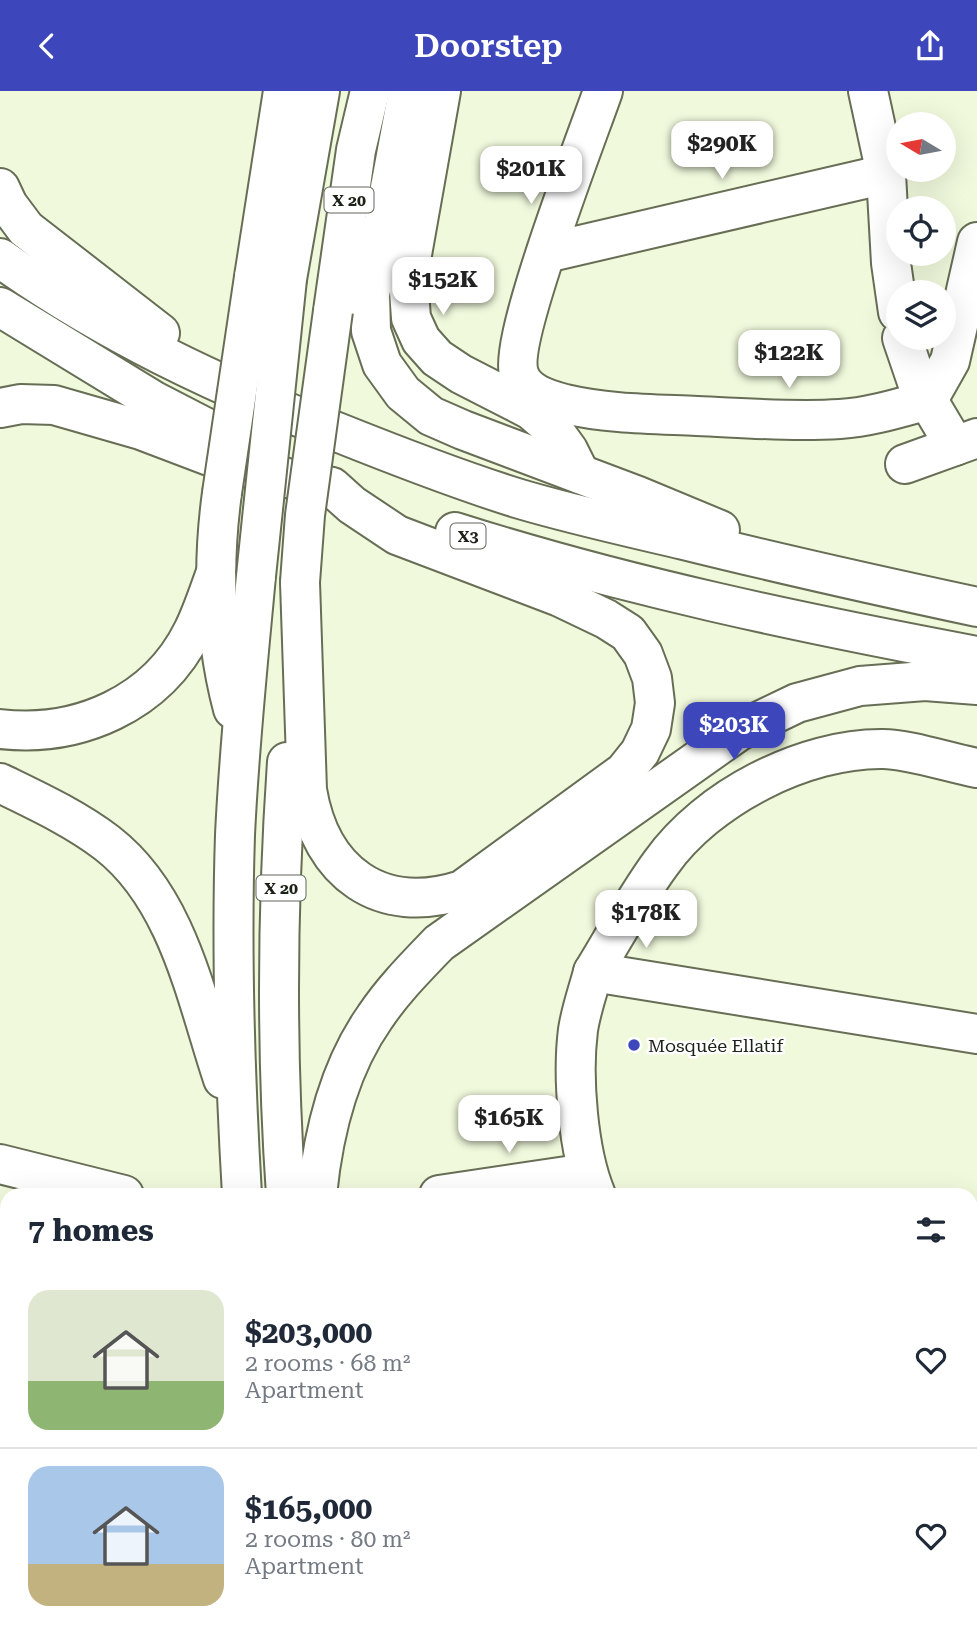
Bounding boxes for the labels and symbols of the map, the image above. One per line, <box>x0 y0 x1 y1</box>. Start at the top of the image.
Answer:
north arrow <box>886 112 956 182</box>
pin: $290K <box>673 122 771 181</box>
pin: $201K <box>482 146 580 206</box>
road number: X 20 <box>324 187 374 213</box>
pin: $152K <box>394 257 492 317</box>
pin: $122K <box>740 331 838 390</box>
road number: X3 <box>450 523 486 549</box>
pin: $203K <box>685 703 783 762</box>
road number: X 20 <box>256 875 306 901</box>
pin: $178K <box>597 891 695 950</box>
place label: Mosquée Ellatif <box>648 1035 784 1056</box>
marker: Mosquée Ellatif <box>626 1037 642 1053</box>
pin: $165K <box>460 1095 558 1155</box>

